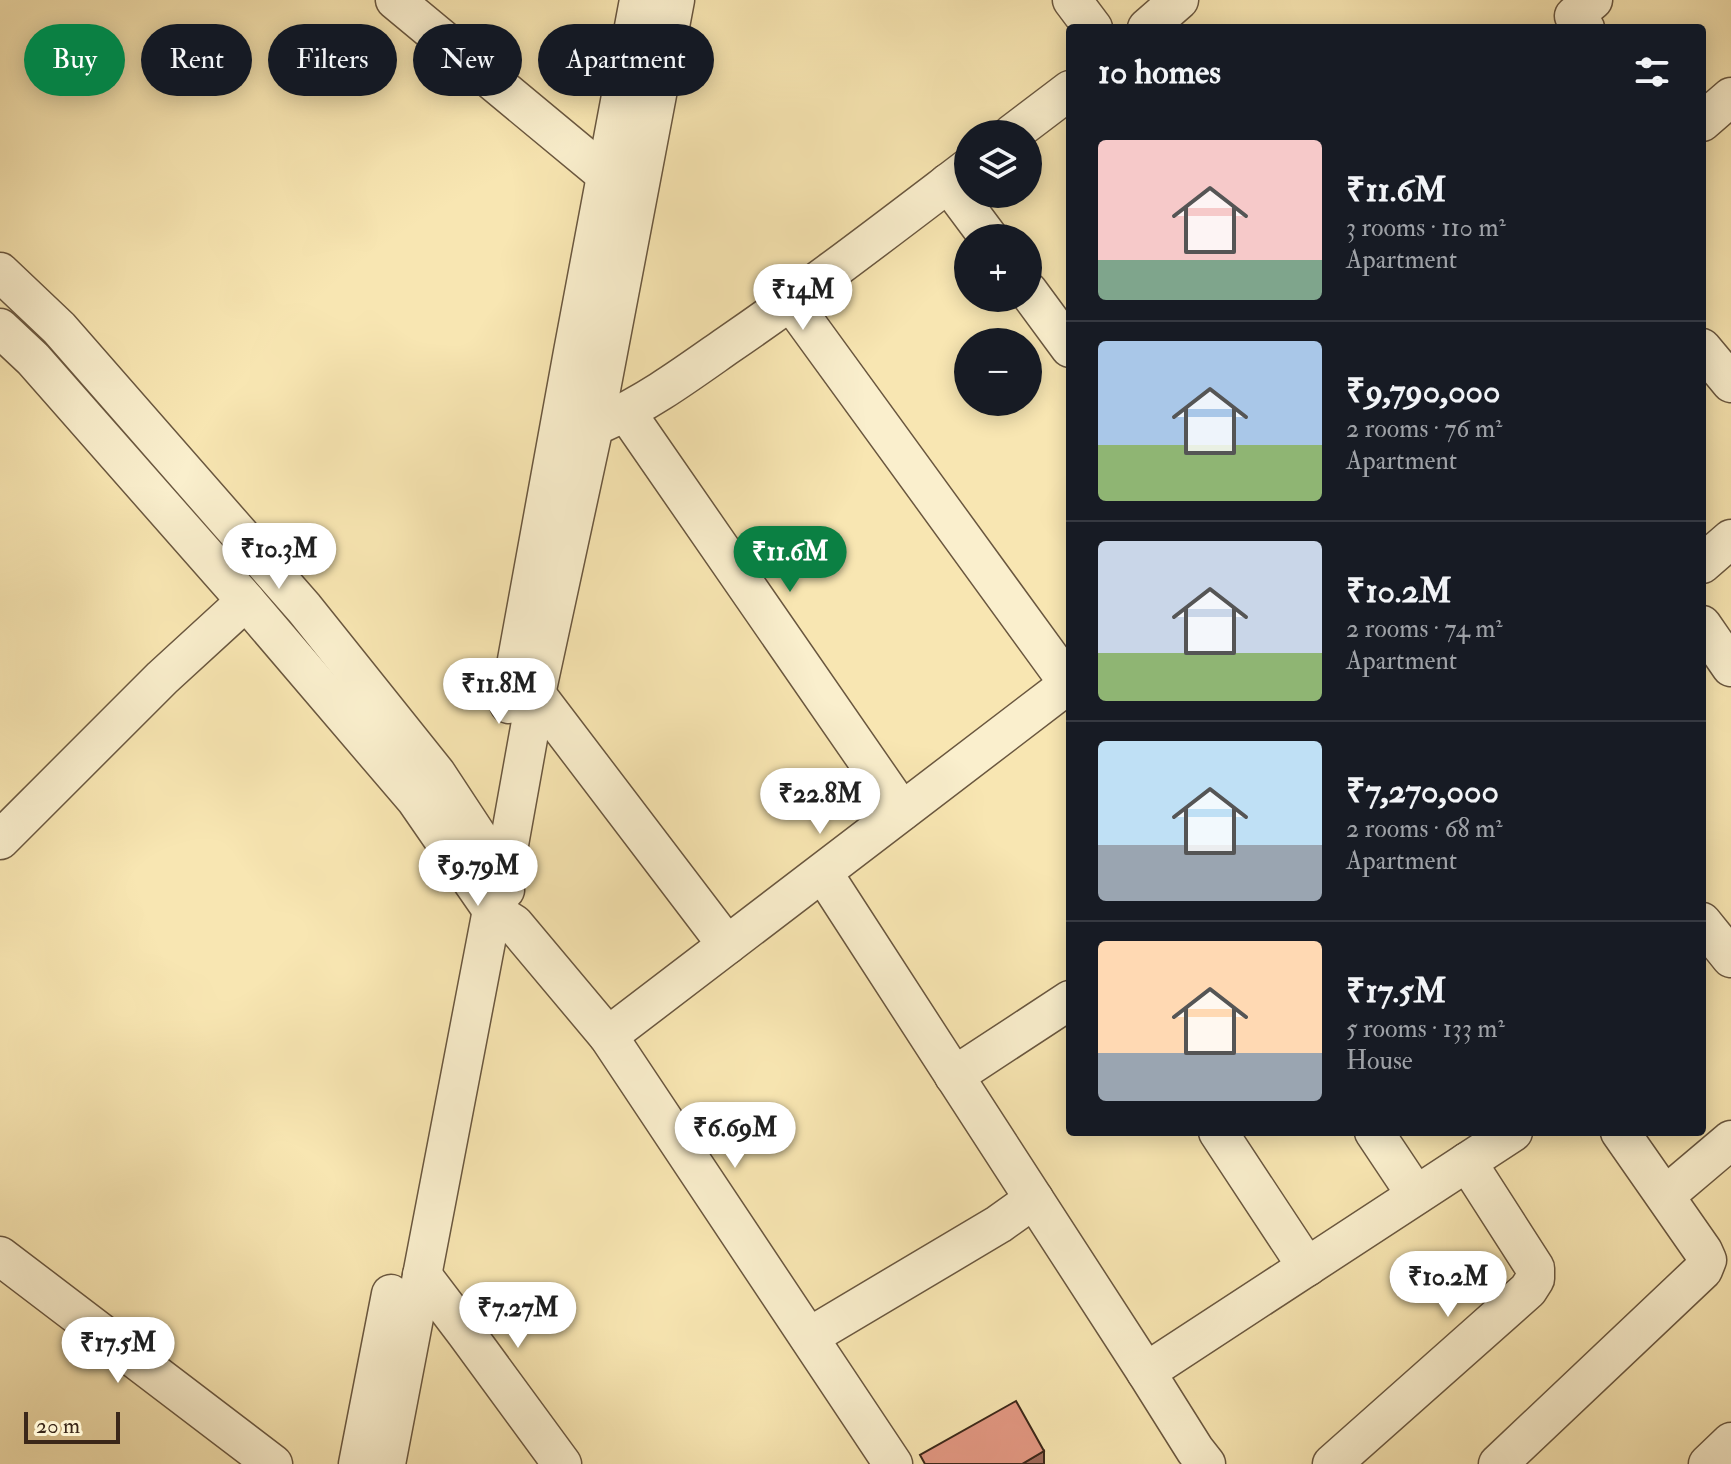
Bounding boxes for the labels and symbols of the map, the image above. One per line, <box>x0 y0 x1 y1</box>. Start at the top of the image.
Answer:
pin: ₹14M <box>756 264 850 332</box>
pin: ₹10.3M <box>214 523 344 591</box>
pin: ₹11.6M <box>725 526 855 594</box>
pin: ₹11.8M <box>434 658 564 726</box>
pin: ₹22.8M <box>755 768 885 836</box>
pin: ₹9.79M <box>413 840 543 908</box>
pin: ₹6.69M <box>670 1102 800 1170</box>
pin: ₹10.2M <box>1383 1251 1513 1319</box>
pin: ₹7.27M <box>453 1282 583 1350</box>
pin: ₹17.5M <box>53 1317 183 1385</box>
scale bar <box>24 1408 120 1444</box>

